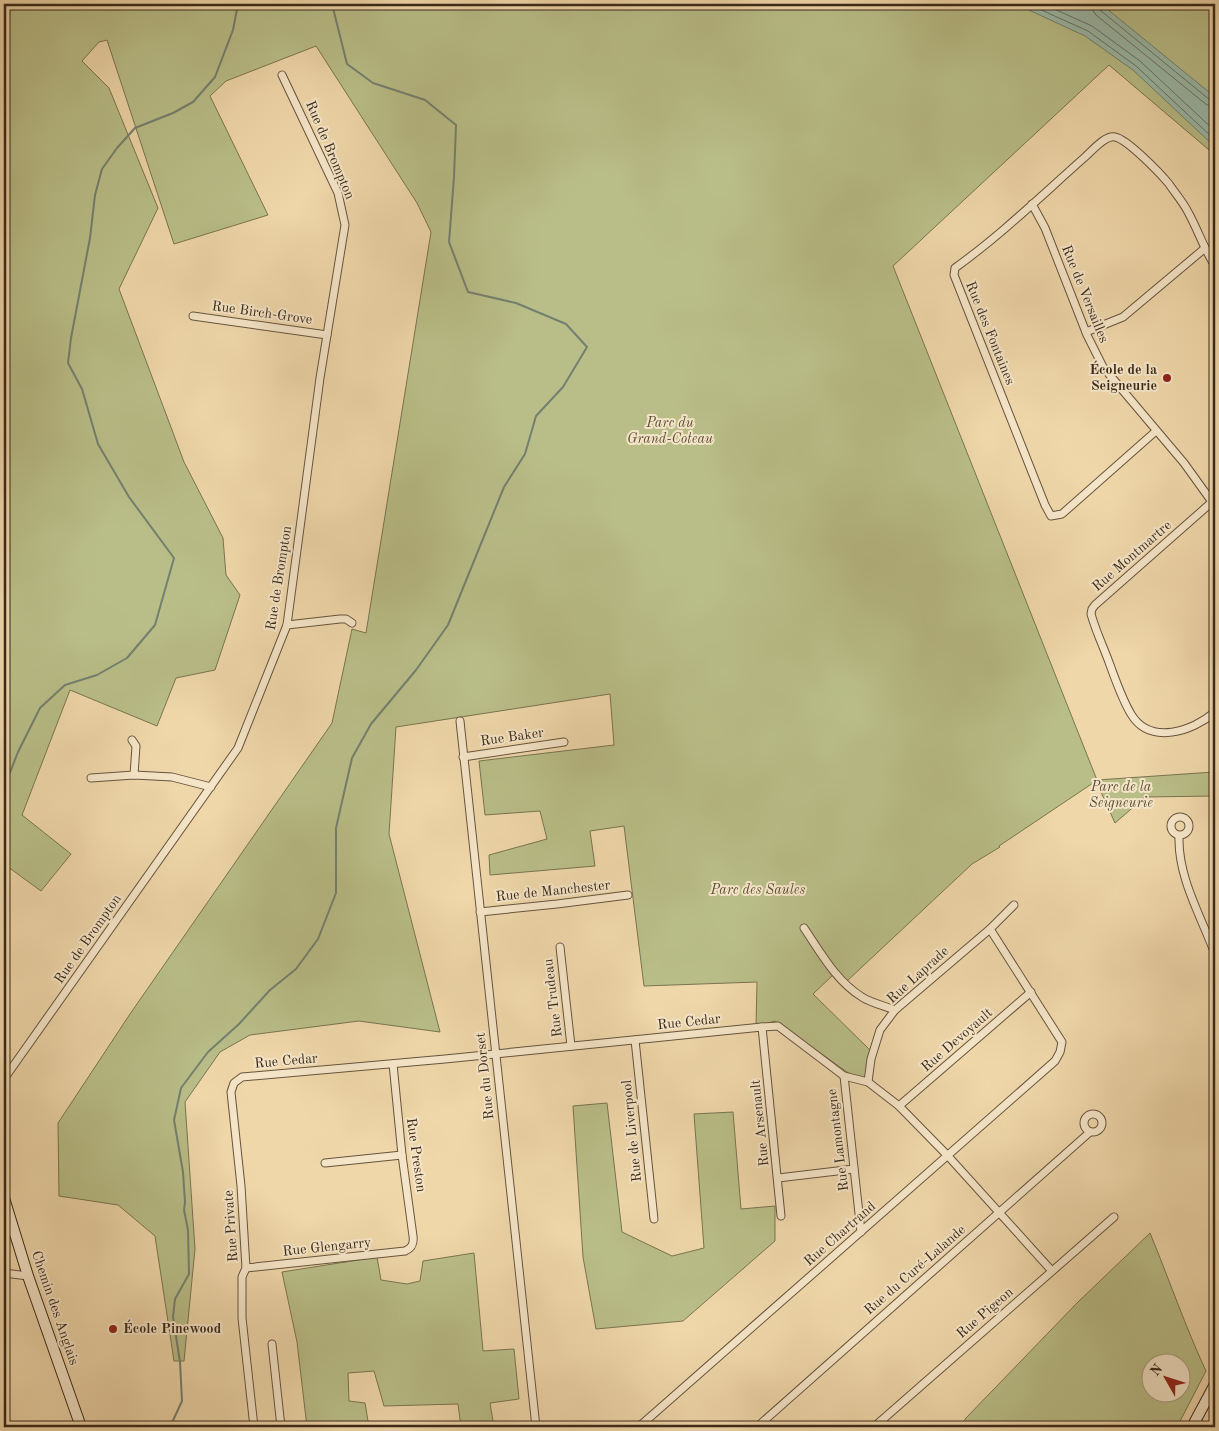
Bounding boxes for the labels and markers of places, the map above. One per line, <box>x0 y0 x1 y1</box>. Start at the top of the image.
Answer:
place label: École de la Seigneurie <box>1089 360 1157 393</box>
marker: École de la Seigneurie <box>1161 372 1173 384</box>
place label: École Pinewood <box>123 1319 222 1336</box>
marker: École Pinewood <box>107 1323 119 1335</box>

